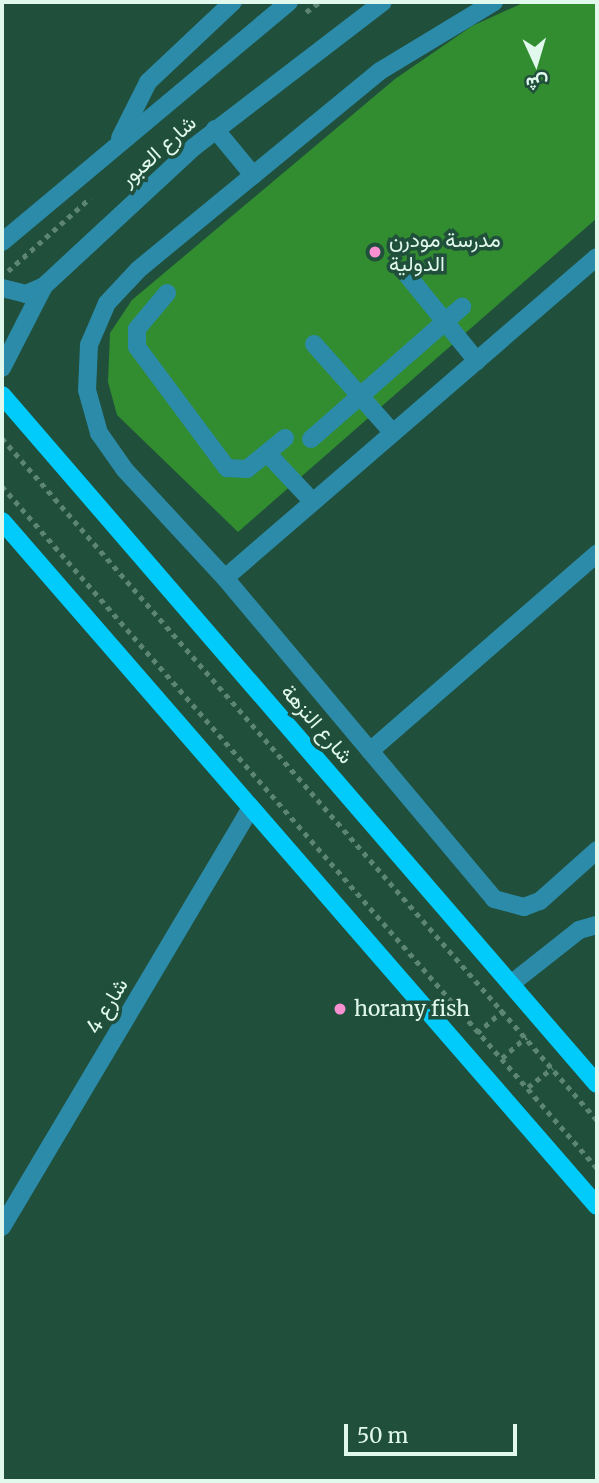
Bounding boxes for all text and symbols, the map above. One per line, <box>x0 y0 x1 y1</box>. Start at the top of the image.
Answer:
north arrow <box>501 28 571 98</box>
text: ش <box>525 71 550 97</box>
street label: شارع العبور <box>115 110 201 192</box>
place label: مدرسة مودرن الدولية <box>389 227 501 277</box>
marker: مدرسة مودرن الدولية <box>367 244 383 260</box>
street label: شارع النزهة <box>276 679 358 769</box>
street label: شارع 4 <box>81 974 133 1038</box>
place label: horany fish <box>354 996 470 1022</box>
marker: horany fish <box>332 1001 348 1017</box>
scale bar <box>347 1410 520 1454</box>
text: 50 m <box>357 1422 408 1449</box>

